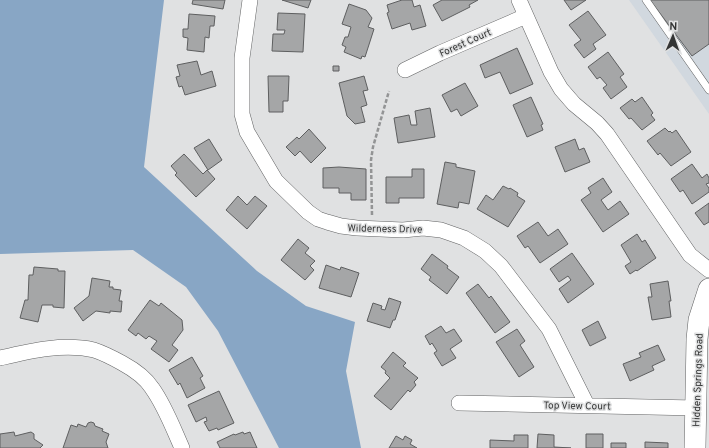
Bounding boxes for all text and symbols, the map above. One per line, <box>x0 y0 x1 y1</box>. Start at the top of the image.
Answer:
north arrow <box>653 16 693 56</box>
text: N <box>669 20 678 34</box>
street label: Forest Court <box>438 26 494 61</box>
street label: Wilderness Drive <box>347 222 423 237</box>
street label: Hidden Springs Road <box>690 333 707 427</box>
street label: Top View Court <box>543 399 611 414</box>

